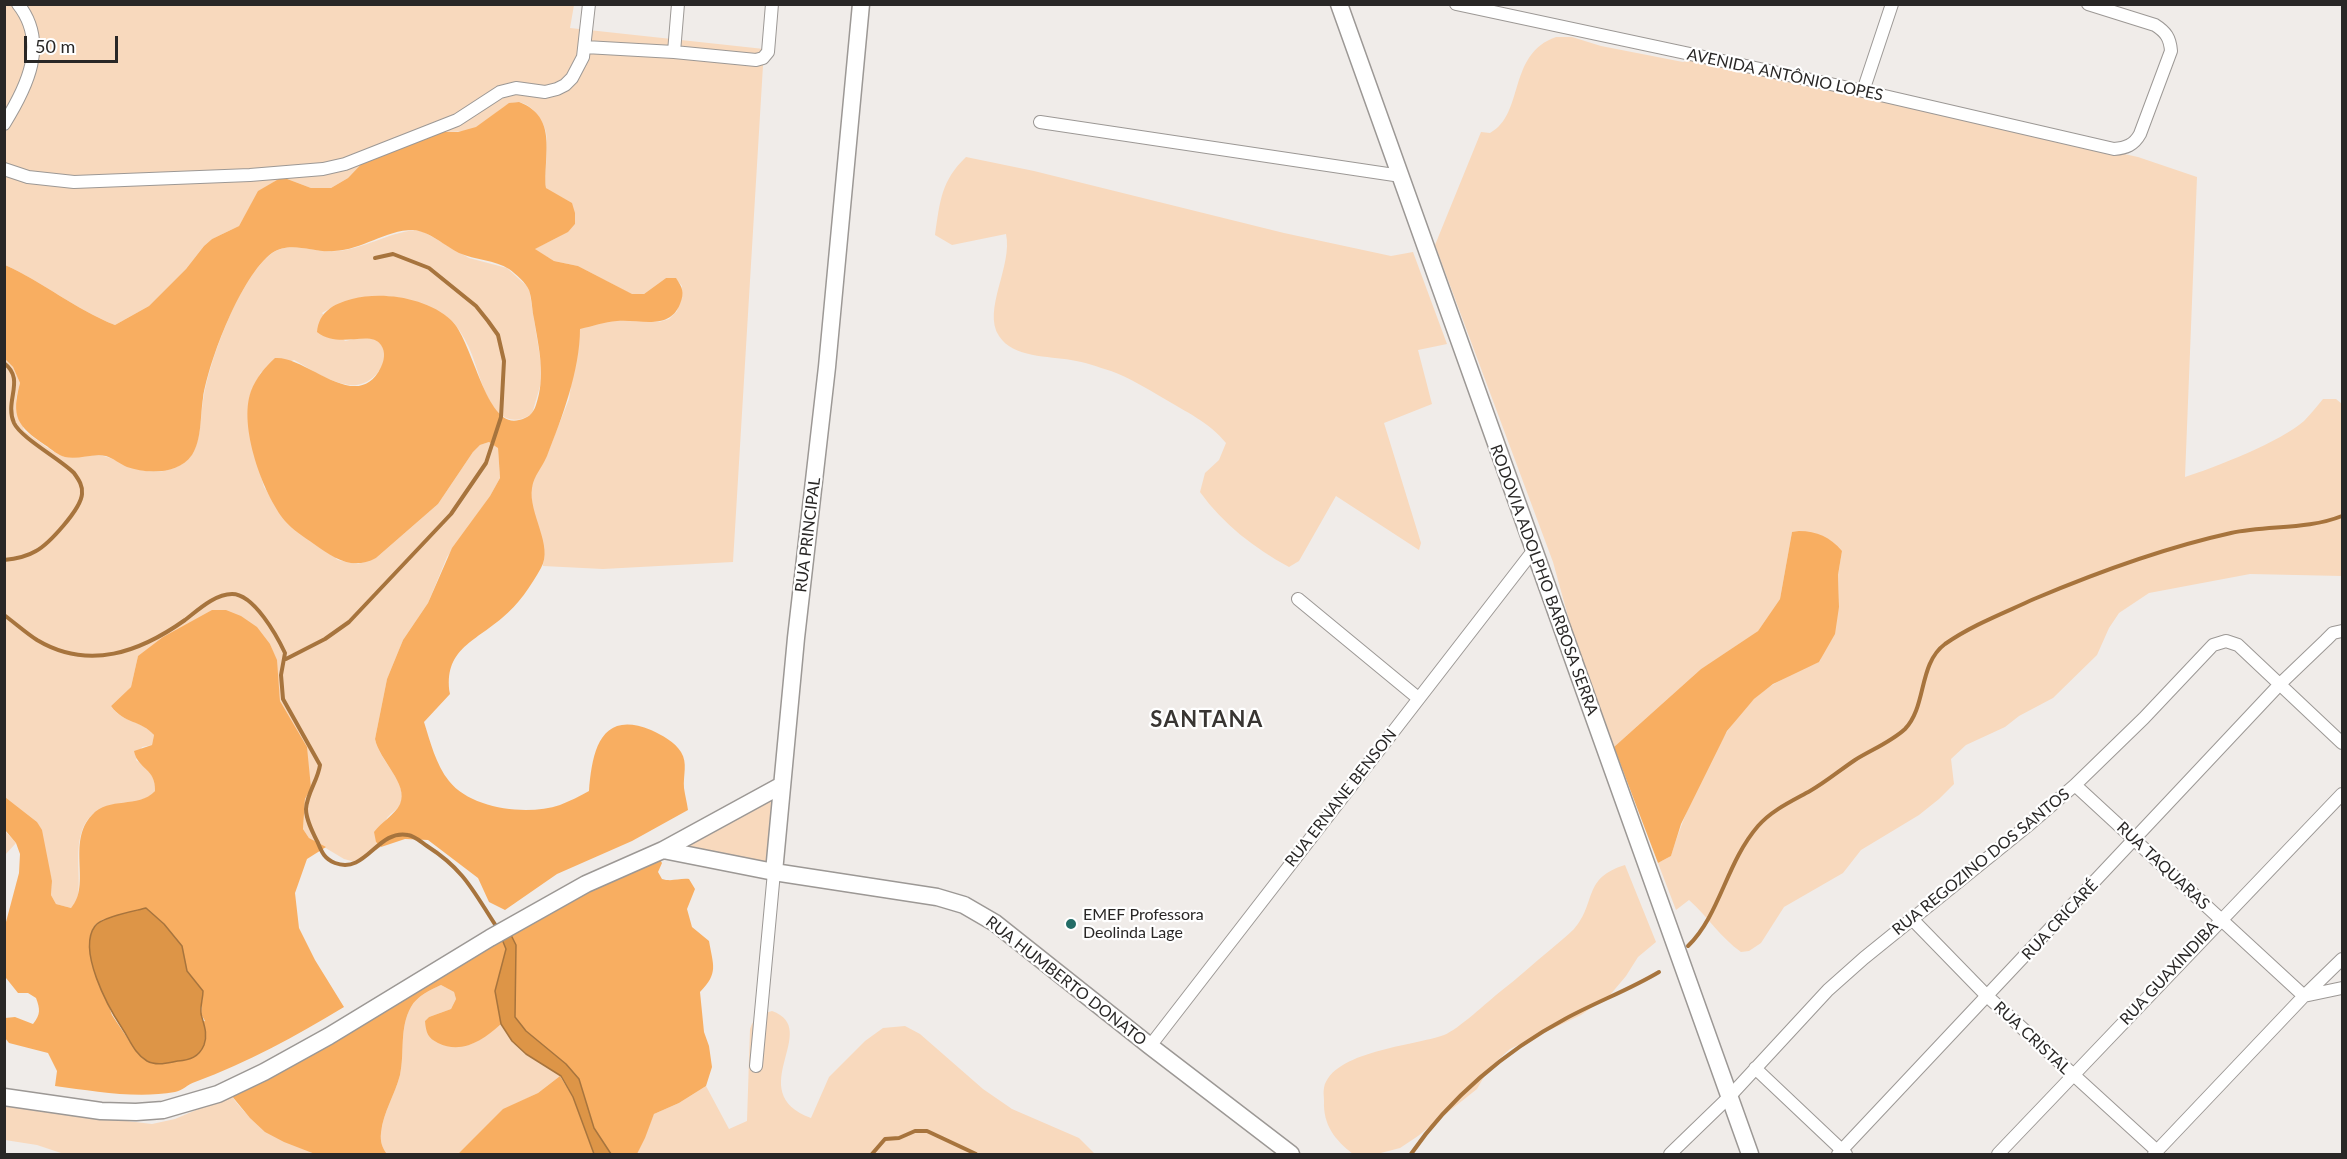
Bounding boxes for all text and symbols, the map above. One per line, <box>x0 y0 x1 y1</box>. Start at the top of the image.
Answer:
scale bar <box>27 24 122 62</box>
text: 50 m <box>35 35 75 57</box>
street label: AVENIDA ANTÔNIO LOPES <box>1685 45 1885 105</box>
street label: RODOVIA ADOLPHO BARBOSA SERRA <box>1486 442 1602 718</box>
street label: RUA PRINCIPAL <box>791 476 825 594</box>
district label: SANTANA <box>1150 707 1264 733</box>
street label: RUA ERNANE BENSON <box>1281 725 1401 871</box>
street label: RUA REGOZINO DOS SANTOS <box>1888 785 2074 939</box>
street label: RUA TAQUARAS <box>2113 818 2213 914</box>
street label: RUA CRICARÉ <box>2018 876 2102 964</box>
place label: EMEF Professora Deolinda Lage <box>1083 905 1204 943</box>
street label: RUA HUMBERTO DONATO <box>982 912 1150 1050</box>
marker: EMEF Professora Deolinda Lage <box>1064 917 1078 931</box>
street label: RUA GUAXINDIBA <box>2116 917 2222 1029</box>
street label: RUA CRISTAL <box>1990 998 2074 1078</box>

